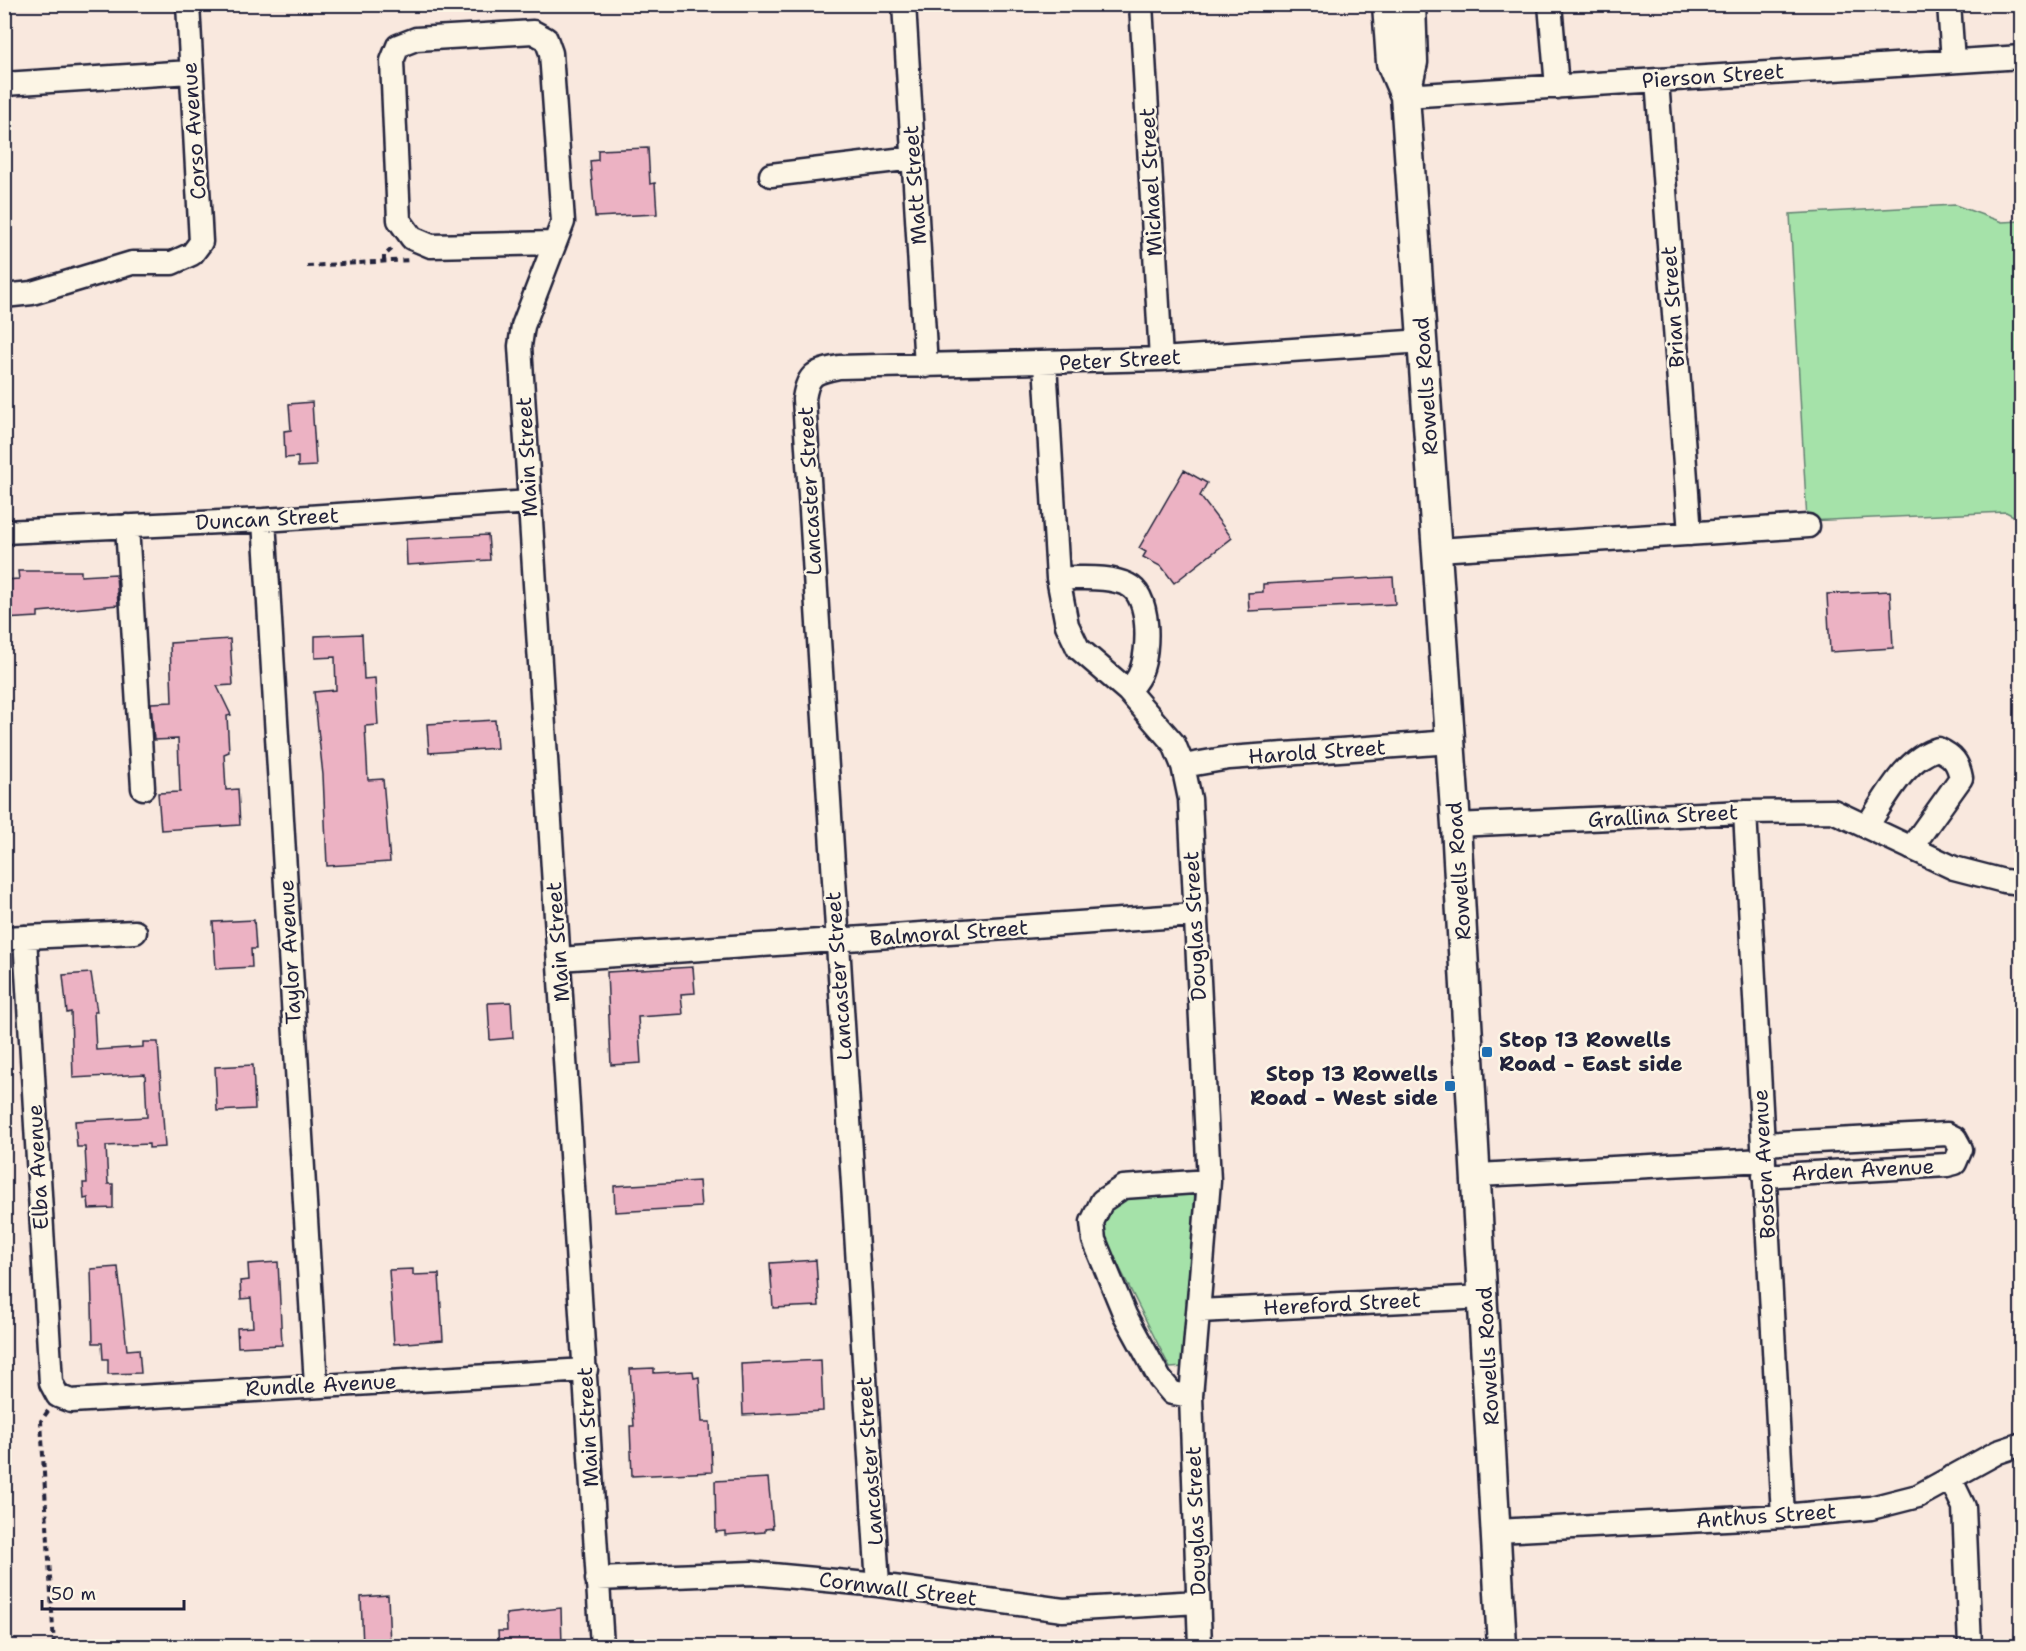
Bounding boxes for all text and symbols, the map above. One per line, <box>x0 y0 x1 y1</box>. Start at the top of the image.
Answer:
street label: Pierson Street <box>1641 57 1785 95</box>
street label: Corso Avenue <box>175 61 213 201</box>
street label: Michael Street <box>1133 107 1169 257</box>
street label: Matt Street <box>897 124 933 246</box>
street label: Brian Street <box>1655 245 1691 369</box>
street label: Rowells Road <box>1407 316 1445 456</box>
street label: Peter Street <box>1058 343 1182 377</box>
street label: Main Street <box>510 396 544 518</box>
street label: Lancaster Street <box>792 406 828 576</box>
street label: Duncan Street <box>195 501 339 537</box>
street label: Harold Street <box>1247 733 1387 771</box>
street label: Grallina Street <box>1587 798 1739 834</box>
street label: Rowells Road <box>1440 801 1478 941</box>
street label: Douglas Street <box>1177 850 1213 1002</box>
street label: Taylor Avenue <box>272 879 308 1025</box>
street label: Main Street <box>540 881 576 1003</box>
street label: Lancaster Street <box>819 891 859 1061</box>
street label: Balmoral Street <box>869 913 1029 953</box>
place label: Stop 13 Rowells Road - East side <box>1499 1026 1682 1078</box>
marker: Stop 13 Rowells Road - East side <box>1480 1045 1494 1059</box>
place label: Stop 13 Rowells Road - West side <box>1250 1060 1438 1112</box>
marker: Stop 13 Rowells Road - West side <box>1443 1079 1457 1093</box>
street label: Boston Avenue <box>1746 1088 1782 1240</box>
street label: Elba Avenue <box>21 1103 55 1231</box>
street label: Arden Avenue <box>1791 1152 1935 1188</box>
street label: Hereford Street <box>1263 1286 1421 1322</box>
street label: Rowells Road <box>1470 1286 1506 1426</box>
street label: Main Street <box>571 1366 605 1488</box>
street label: Rundle Avenue <box>245 1367 397 1403</box>
street label: Lancaster Street <box>850 1376 890 1546</box>
street label: Douglas Street <box>1179 1446 1213 1596</box>
street label: Anthus Street <box>1695 1497 1837 1535</box>
street label: Cornwall Street <box>817 1565 979 1613</box>
scale bar <box>42 1573 184 1611</box>
text: 50 m <box>51 1582 96 1606</box>

